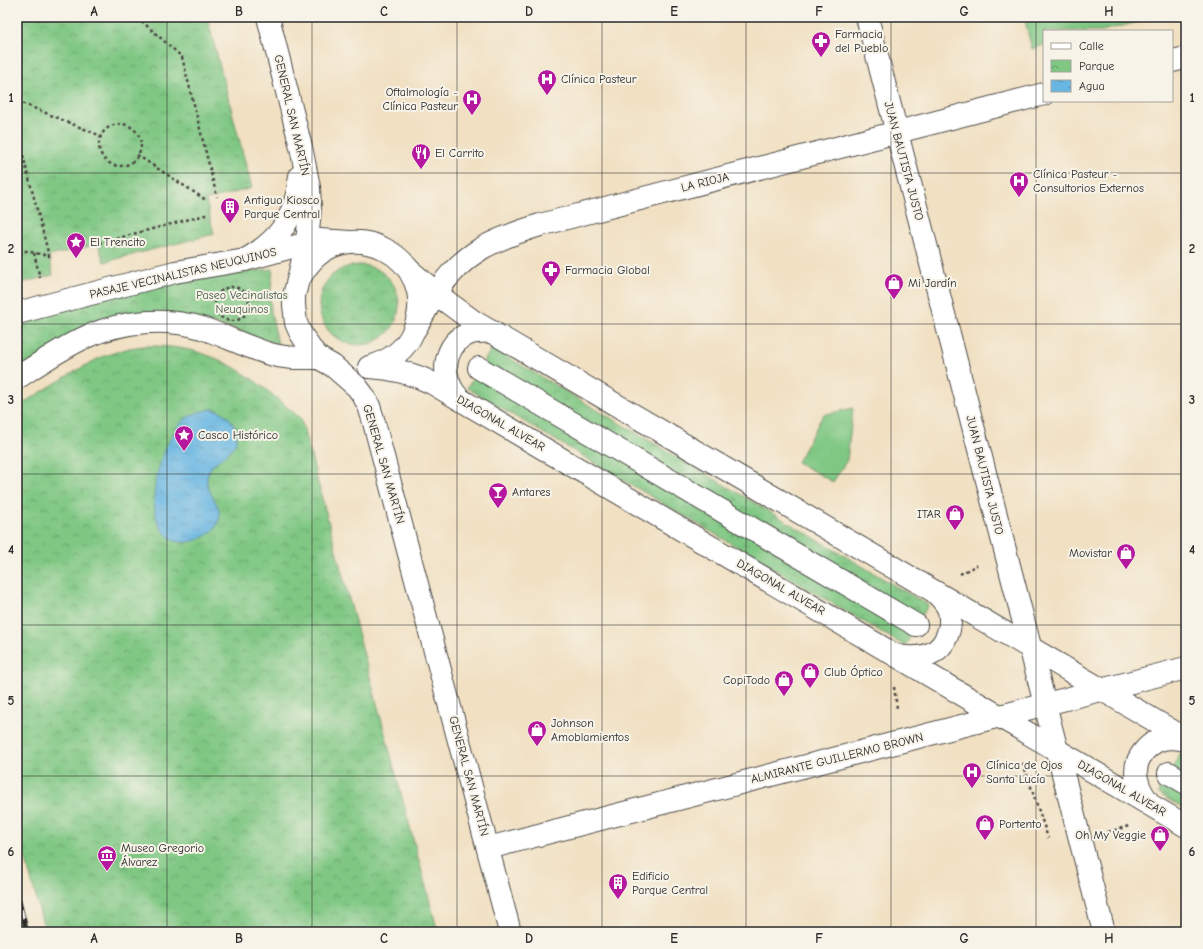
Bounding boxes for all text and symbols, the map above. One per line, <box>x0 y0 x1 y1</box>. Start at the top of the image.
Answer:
text: A <box>90 4 98 19</box>
text: B <box>235 4 243 19</box>
text: C <box>380 4 388 19</box>
text: D <box>525 4 533 19</box>
text: E <box>670 4 678 19</box>
text: F <box>815 4 823 19</box>
text: G <box>959 4 969 19</box>
text: H <box>1104 4 1114 19</box>
place label: Farmacia del Pueblo <box>835 27 888 55</box>
pharmacy icon: Farmacia del Pueblo <box>810 30 832 58</box>
legend <box>1043 30 1173 102</box>
text: Calle <box>1079 39 1104 53</box>
street label: GENERAL SAN MARTÍN <box>271 53 313 177</box>
text: Parque <box>1079 59 1114 73</box>
hospital icon: Clínica Pasteur <box>536 68 558 96</box>
place label: Clínica Pasteur <box>561 72 637 86</box>
text: Agua <box>1079 79 1105 93</box>
place label: Oftalmología - Clínica Pasteur <box>383 85 458 113</box>
hospital icon: Oftalmología - Clínica Pasteur <box>461 88 483 116</box>
text: 1 <box>8 90 14 105</box>
text: 1 <box>1189 90 1195 105</box>
street label: JUAN BAUTISTA JUSTO <box>881 100 927 222</box>
restaurant icon: El Carrito <box>410 142 432 170</box>
place label: El Carrito <box>435 146 484 160</box>
place label: Clínica Pasteur - Consultorios Externos <box>1033 167 1144 195</box>
street label: LA RIOJA <box>680 169 730 195</box>
hospital icon: Clínica Pasteur - Consultorios Externos <box>1008 170 1030 198</box>
place label: Antiguo Kiosco Parque Central <box>244 193 320 221</box>
building icon: Antiguo Kiosco Parque Central <box>219 196 241 224</box>
place icon: El Trencito <box>65 231 87 259</box>
place label: El Trencito <box>90 235 145 249</box>
text: 2 <box>8 241 14 256</box>
text: 2 <box>1189 241 1195 256</box>
street label: PASAJE VECINALISTAS NEUQUINOS <box>88 245 278 301</box>
pharmacy icon: Farmacia Global <box>540 259 562 287</box>
place label: Farmacia Global <box>565 263 650 277</box>
shop icon: Mi Jardín <box>883 272 905 300</box>
place label: Mi Jardín <box>908 276 957 290</box>
park label: Paseo Vecinalistas Neuquinos <box>196 288 288 316</box>
text: 3 <box>8 392 14 407</box>
street label: DIAGONAL ALVEAR <box>454 392 548 454</box>
text: 3 <box>1189 392 1195 407</box>
street label: GENERAL SAN MARTÍN <box>360 403 408 525</box>
street label: JUAN BAUTISTA JUSTO <box>963 414 1007 536</box>
place icon: Casco Histórico <box>173 424 195 452</box>
place label: Casco Histórico <box>198 428 278 442</box>
bar icon: Antares <box>487 481 509 509</box>
place label: Antares <box>512 485 550 499</box>
shop icon: ITAR <box>944 503 966 531</box>
place label: ITAR <box>917 507 941 521</box>
text: 4 <box>8 542 14 557</box>
shop icon: Movistar <box>1115 542 1137 570</box>
text: 4 <box>1189 542 1195 557</box>
place label: Movistar <box>1069 546 1112 560</box>
street label: DIAGONAL ALVEAR <box>734 556 828 618</box>
shop icon: Club Óptico <box>799 661 821 689</box>
place label: Club Óptico <box>824 665 883 679</box>
shop icon: CopiTodo <box>773 669 795 697</box>
place label: CopiTodo <box>723 673 770 687</box>
text: 5 <box>8 693 15 708</box>
text: 5 <box>1189 693 1196 708</box>
street label: GENERAL SAN MARTÍN <box>446 714 492 838</box>
place label: Johnson Amoblamientos <box>551 716 629 744</box>
shop icon: Johnson Amoblamientos <box>526 719 548 747</box>
street label: ALMIRANTE GUILLERMO BROWN <box>749 730 925 786</box>
street label: DIAGONAL ALVEAR <box>1075 757 1169 819</box>
place label: Clínica de Ojos Santa Lucía <box>986 758 1062 786</box>
hospital icon: Clínica de Ojos Santa Lucía <box>961 761 983 789</box>
shop icon: Portento <box>974 813 996 841</box>
place label: Portento <box>999 817 1042 831</box>
shop icon: Oh My Veggie <box>1149 824 1171 852</box>
place label: Oh My Veggie <box>1075 828 1146 842</box>
place label: Museo Gregorio Álvarez <box>121 841 204 869</box>
text: 6 <box>8 844 15 859</box>
museum icon: Museo Gregorio Álvarez <box>96 844 118 872</box>
text: 6 <box>1189 844 1196 859</box>
place label: Edificio Parque Central <box>632 869 708 897</box>
building icon: Edificio Parque Central <box>607 872 629 900</box>
text: A <box>90 931 98 946</box>
text: B <box>235 931 243 946</box>
text: C <box>380 931 388 946</box>
text: D <box>525 931 533 946</box>
text: E <box>670 931 678 946</box>
text: F <box>815 931 823 946</box>
text: G <box>959 931 969 946</box>
text: H <box>1104 931 1114 946</box>

